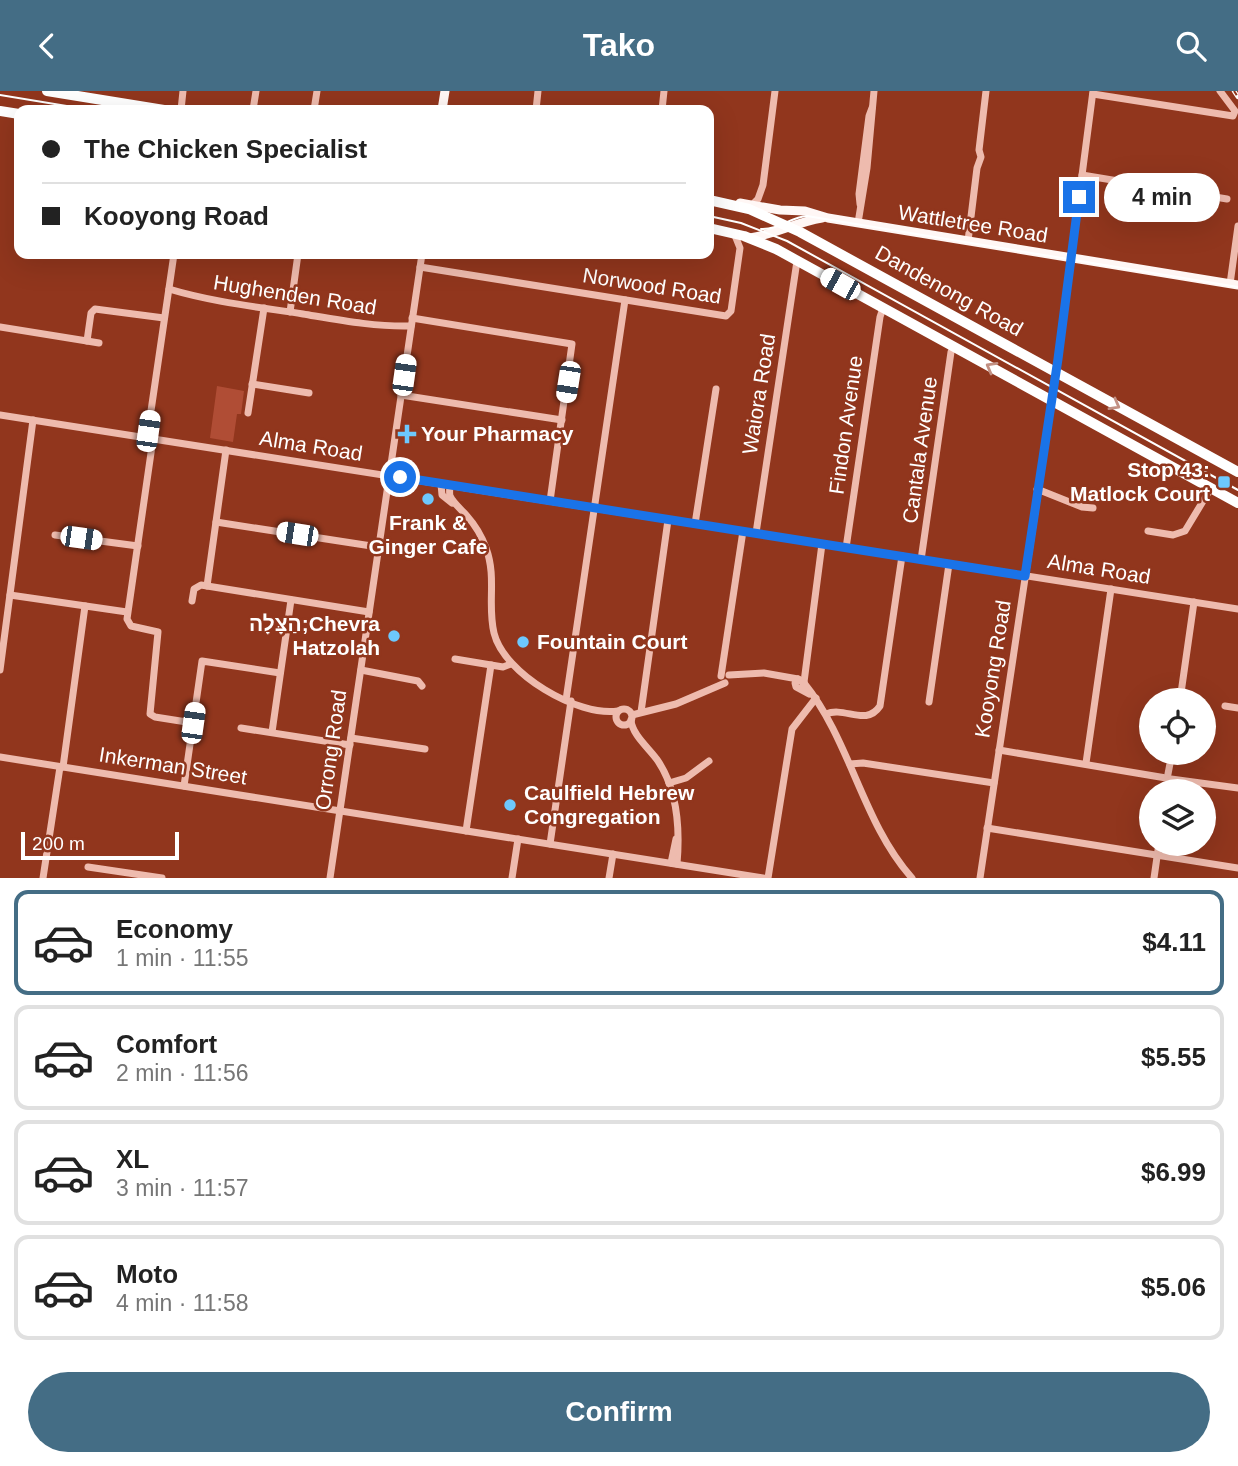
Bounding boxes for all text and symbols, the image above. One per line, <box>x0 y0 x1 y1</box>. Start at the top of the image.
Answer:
icon: back <box>28 27 66 65</box>
text: Tako <box>583 27 655 63</box>
icon: search <box>1172 27 1210 65</box>
text: The Chicken Specialist <box>84 134 367 164</box>
callout: 4 min <box>1104 173 1219 221</box>
route end <box>1063 181 1095 213</box>
text: 4 min <box>1132 184 1192 210</box>
street label: Wattletree Road <box>897 200 1049 247</box>
text: Kooyong Road <box>84 201 269 231</box>
street label: Dandenong Road <box>872 241 1027 341</box>
street label: Norwood Road <box>581 263 723 308</box>
car <box>817 265 864 303</box>
street label: Hughenden Road <box>212 270 378 319</box>
street label: Waiora Road <box>738 332 779 456</box>
car <box>391 353 418 397</box>
street label: Findon Avenue <box>824 354 867 496</box>
car <box>555 360 582 404</box>
one-way arrow <box>986 362 998 375</box>
street label: Cantala Avenue <box>898 375 941 525</box>
one-way arrow <box>1108 397 1120 410</box>
car <box>135 409 162 453</box>
place label: Your Pharmacy <box>421 422 574 445</box>
street label: Alma Road <box>258 426 364 465</box>
marker: Your Pharmacy <box>399 426 415 442</box>
place label: Stop 43: Matlock Court <box>1070 458 1210 505</box>
route start <box>384 461 416 493</box>
marker: Stop 43: Matlock Court <box>1216 474 1232 490</box>
marker: Frank & Ginger Cafe <box>420 491 436 507</box>
place label: Frank & Ginger Cafe <box>368 511 488 558</box>
car <box>275 520 320 548</box>
car <box>59 525 104 551</box>
street label: Alma Road <box>1046 549 1152 588</box>
street label: Kooyong Road <box>970 599 1015 739</box>
place label: הַצָּלָה;Chevra Hatzolah <box>249 612 380 659</box>
marker: הַצָּלָה;Chevra Hatzolah <box>386 628 402 644</box>
place label: Fountain Court <box>537 630 687 653</box>
marker: Fountain Court <box>515 634 531 650</box>
street label: Orrong Road <box>311 688 350 812</box>
map controls <box>1139 688 1216 856</box>
button: locate <box>1139 688 1216 765</box>
car <box>180 701 207 745</box>
street label: Inkerman Street <box>97 742 249 789</box>
button: layers <box>1139 779 1216 856</box>
place label: Caulfield Hebrew Congregation <box>524 781 695 828</box>
marker: Caulfield Hebrew Congregation <box>502 797 518 813</box>
scale bar <box>21 829 178 861</box>
text: 200 m <box>32 833 85 854</box>
icon: car <box>32 911 95 974</box>
text: Economy <box>116 914 233 944</box>
text: $4.11 <box>1142 927 1206 957</box>
text: 1 min · 11:55 <box>116 945 249 971</box>
icon: car <box>32 1026 95 1089</box>
text: Comfort <box>116 1029 217 1059</box>
text: $5.55 <box>1141 1042 1206 1072</box>
text: 2 min · 11:56 <box>116 1060 249 1086</box>
icon: car <box>32 1141 95 1204</box>
text: XL <box>116 1144 149 1174</box>
text: $6.99 <box>1141 1157 1206 1187</box>
text: 3 min · 11:57 <box>116 1175 249 1201</box>
icon: car <box>32 1256 95 1319</box>
text: Moto <box>116 1259 178 1289</box>
text: $5.06 <box>1141 1272 1206 1302</box>
text: 4 min · 11:58 <box>116 1290 249 1316</box>
button: Confirm <box>28 1372 1210 1452</box>

